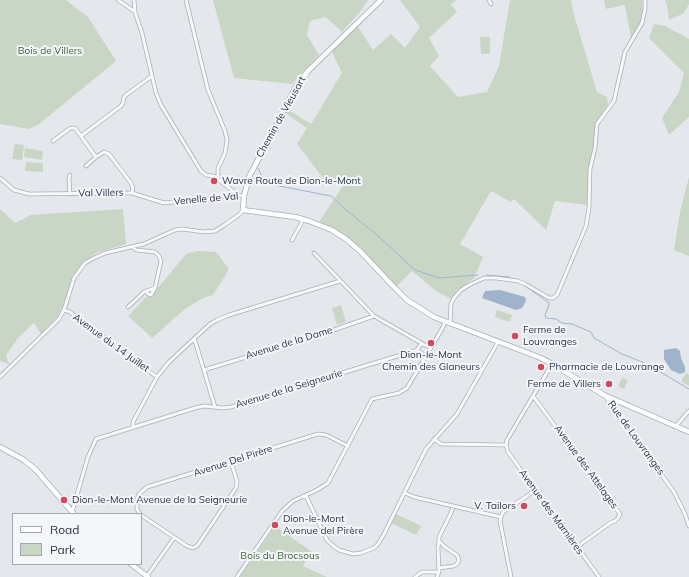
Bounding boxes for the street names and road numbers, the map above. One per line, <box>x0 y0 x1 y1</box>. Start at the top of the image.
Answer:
street label: Chemin de Vieusart <box>254 74 308 160</box>
street label: Val Villers <box>78 187 124 199</box>
street label: Venelle de Val <box>173 190 239 208</box>
street label: Avenue du 14 Juillet <box>70 311 152 375</box>
street label: Avenue de la Dame <box>244 324 334 362</box>
street label: Avenue de la Seigneurie <box>234 367 344 411</box>
street label: Rue de Louvranges <box>605 399 667 477</box>
street label: Avenue des Attelages <box>552 423 620 511</box>
street label: Avenue Del Pirère <box>192 443 274 479</box>
street label: Avenue des Marnières <box>516 467 586 557</box>

